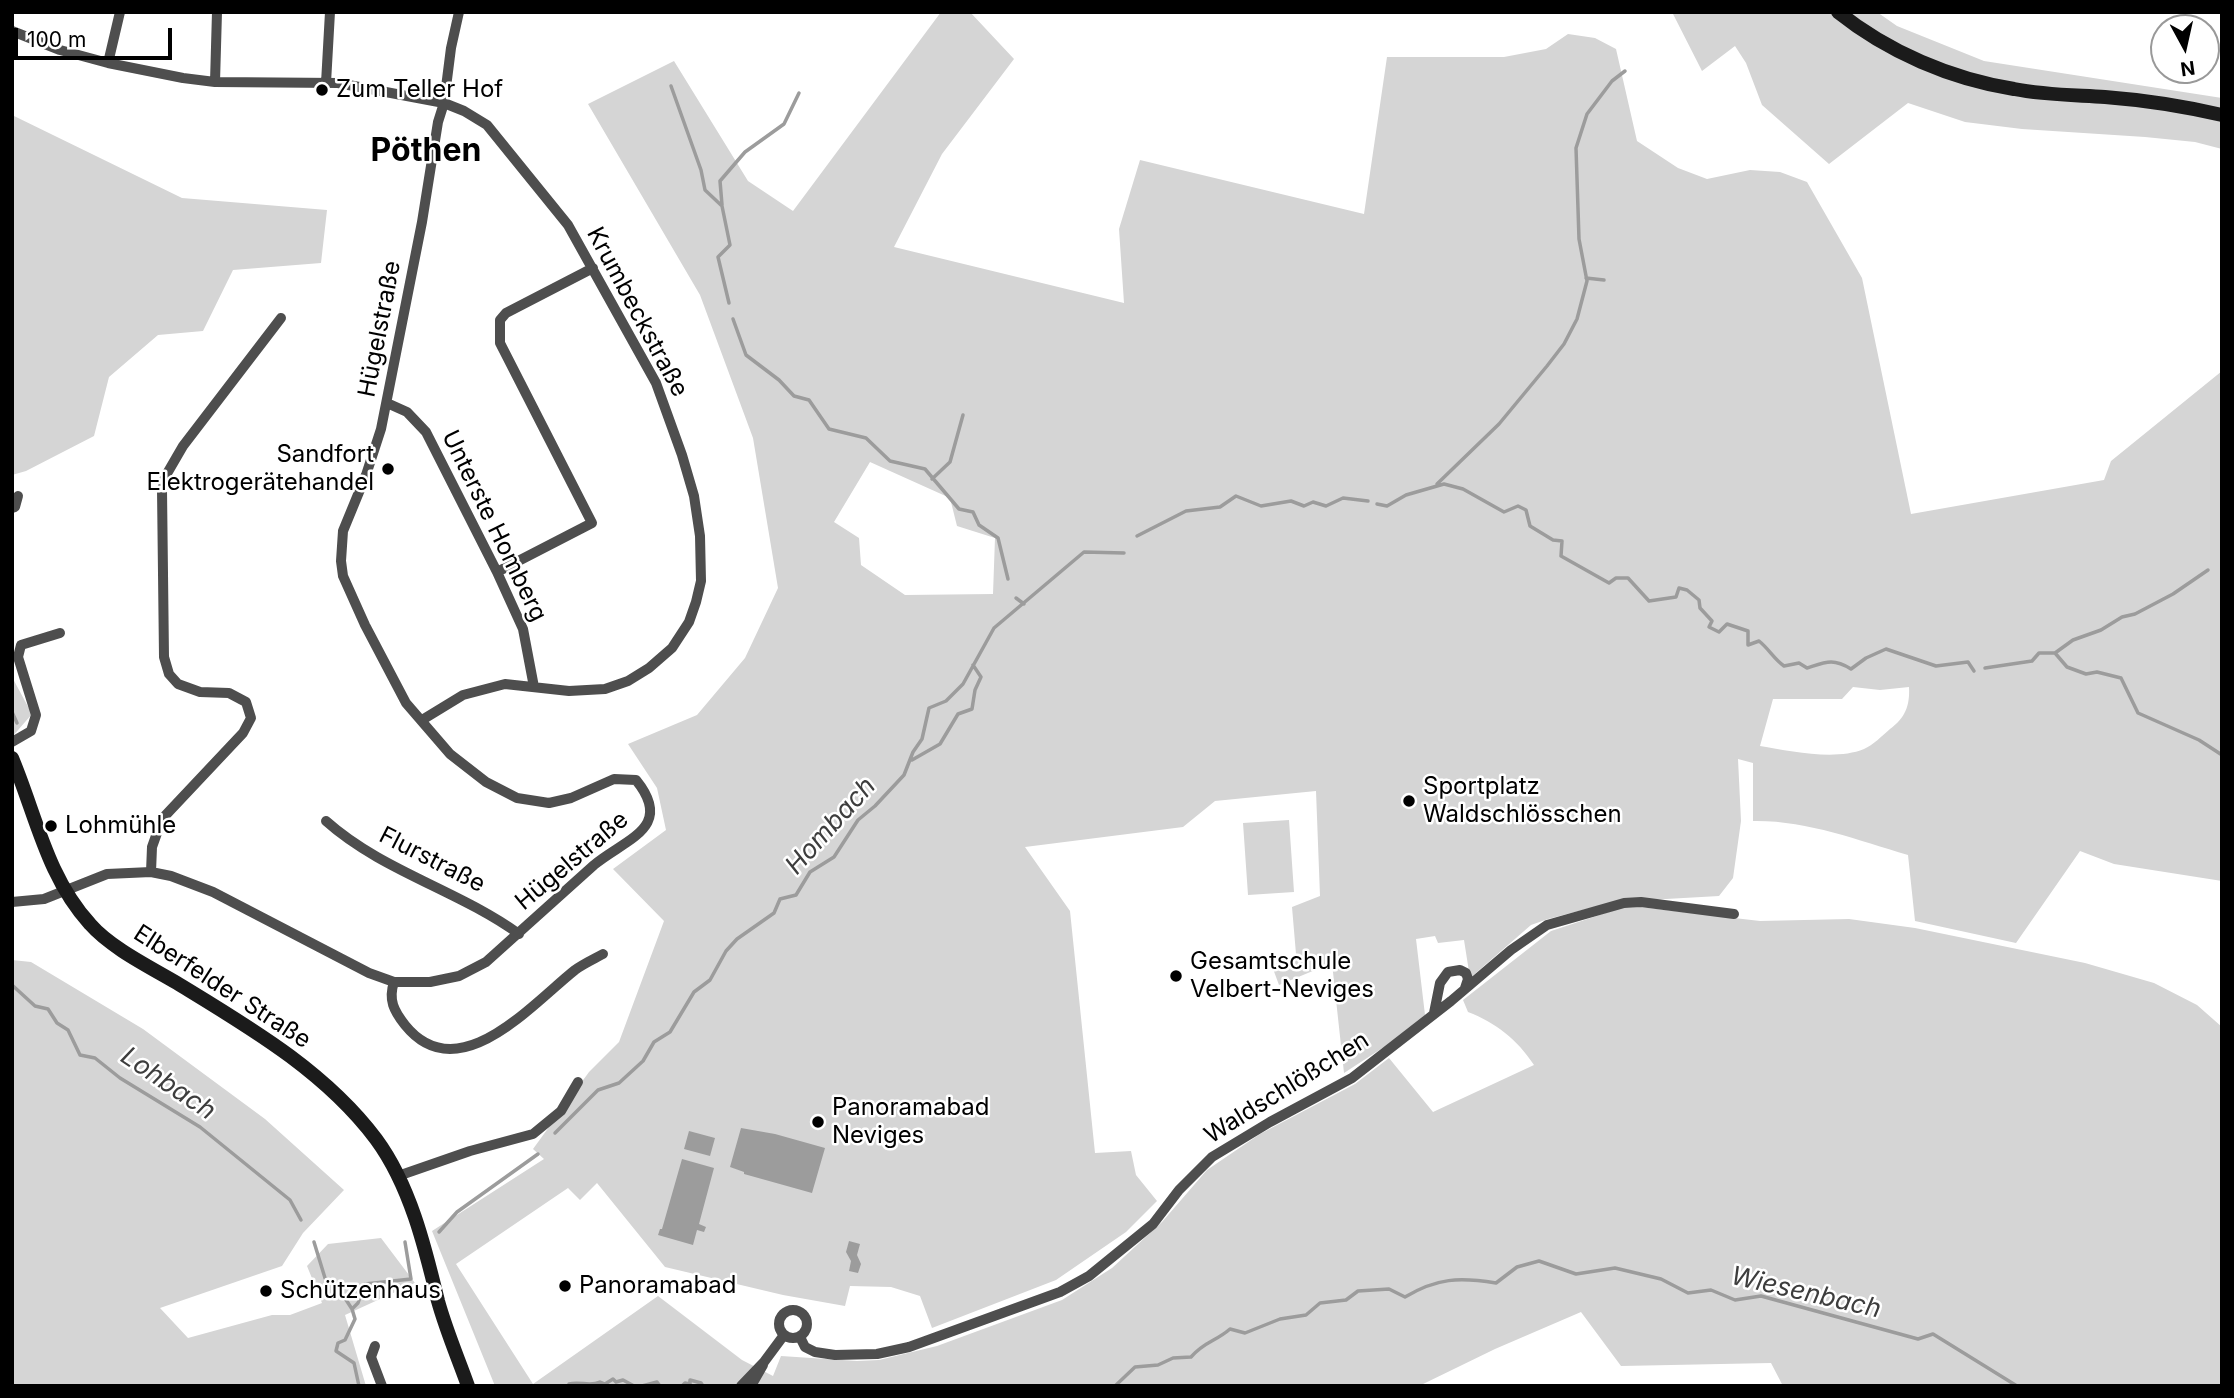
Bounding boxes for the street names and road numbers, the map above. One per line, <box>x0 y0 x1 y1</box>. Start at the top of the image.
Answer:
street label: Krumbeckstraße <box>580 222 694 402</box>
street label: Hügelstraße <box>353 258 407 400</box>
street label: Unterste Homberg <box>435 426 553 626</box>
street label: Hügelstraße <box>510 805 634 917</box>
street label: Flurstraße <box>374 821 490 899</box>
street label: Elberfelder Straße <box>128 919 316 1055</box>
street label: Waldschlößchen <box>1200 1026 1374 1150</box>

